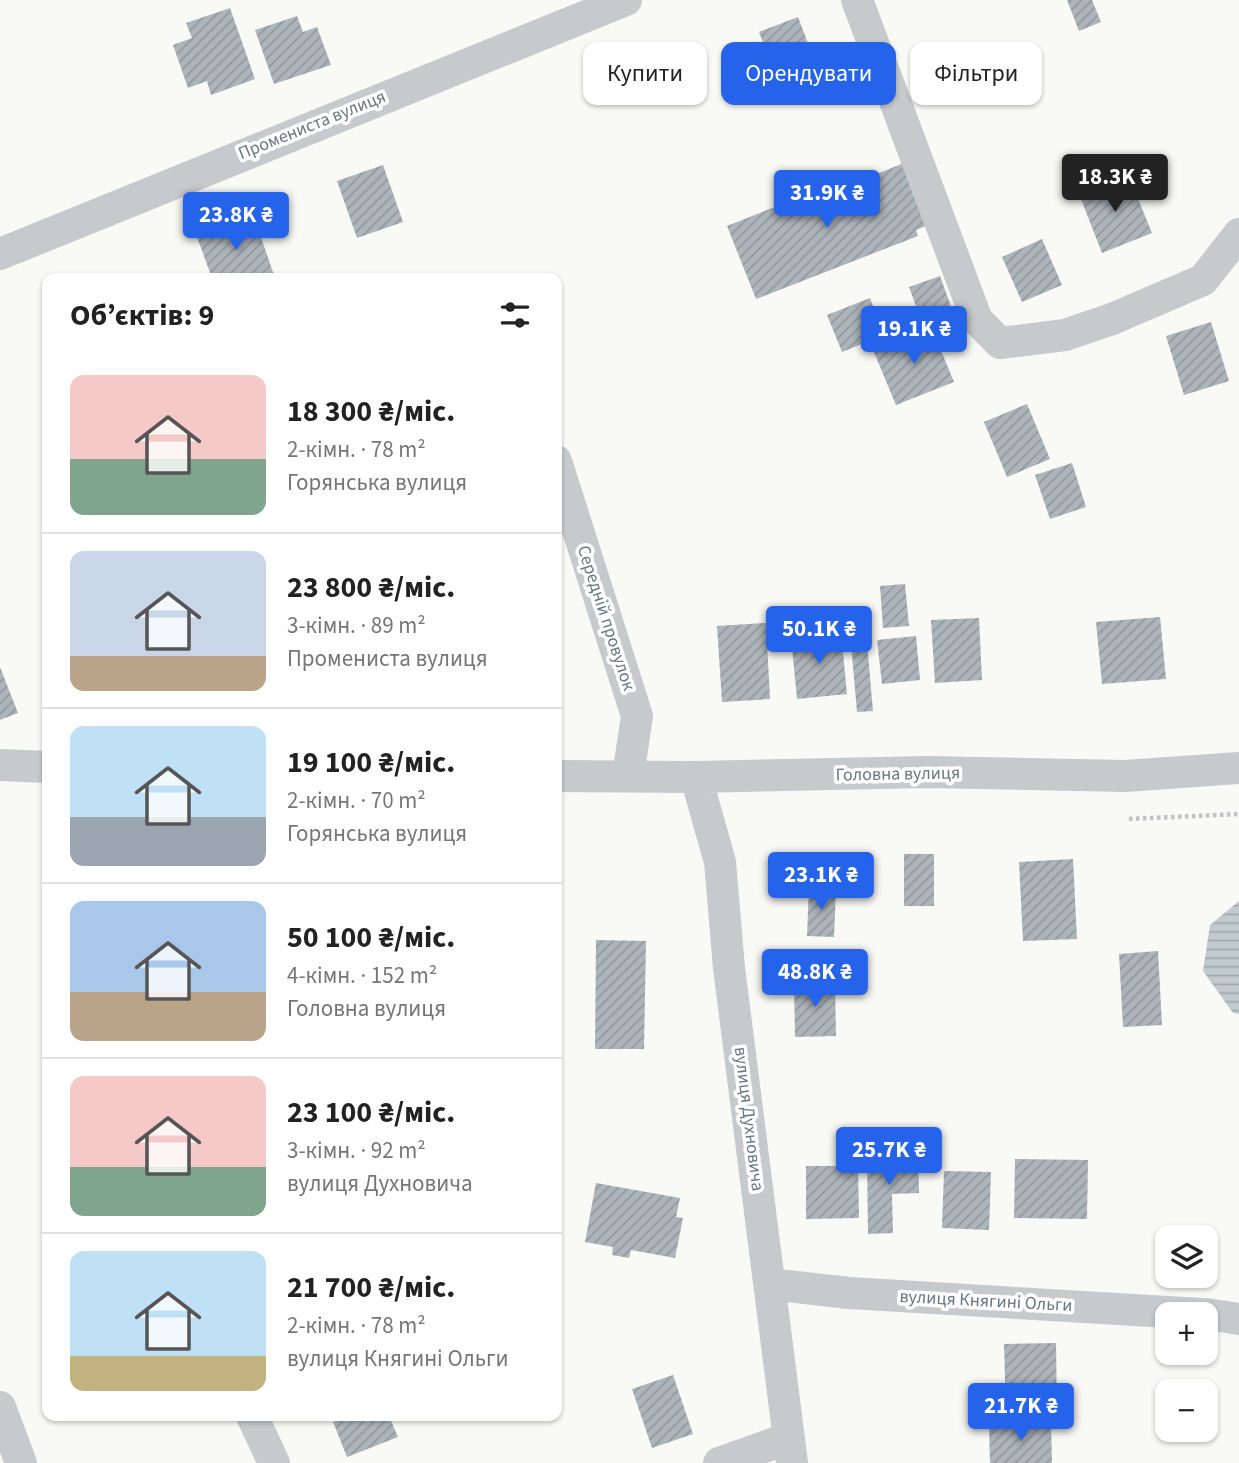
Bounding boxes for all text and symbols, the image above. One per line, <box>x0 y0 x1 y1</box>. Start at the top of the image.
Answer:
chip: Купити <box>583 42 707 105</box>
chip: Орендувати <box>721 42 896 105</box>
chip: Фільтри <box>910 42 1042 105</box>
street label: Промениста вулиця <box>235 84 389 166</box>
pin: 18.3K ₴ <box>1050 154 1180 214</box>
text: 18.3K ₴ <box>1078 160 1152 193</box>
pin: 31.9K ₴ <box>762 170 892 230</box>
text: 31.9K ₴ <box>790 176 864 209</box>
pin: 23.8K ₴ <box>171 192 301 252</box>
text: 23.8K ₴ <box>199 198 273 231</box>
text: Об’єктів: 9 <box>70 294 214 337</box>
icon: filters <box>496 296 534 334</box>
pin: 19.1K ₴ <box>849 306 979 366</box>
text: 19.1K ₴ <box>877 312 951 345</box>
text: 18 300 ₴/міс. <box>287 390 455 433</box>
icon: home <box>126 403 210 487</box>
text: 2-кімн. · 78 m² <box>287 433 426 466</box>
text: Горянська вулиця <box>287 466 467 499</box>
street label: Середній провулок <box>571 542 641 694</box>
text: 23 800 ₴/міс. <box>287 566 455 609</box>
icon: home <box>126 579 210 663</box>
pin: 50.1K ₴ <box>754 606 884 666</box>
text: 3-кімн. · 89 m² <box>287 609 426 642</box>
text: 50.1K ₴ <box>782 612 856 645</box>
text: Промениста вулиця <box>287 642 488 675</box>
text: 19 100 ₴/міс. <box>287 741 455 784</box>
icon: home <box>126 754 210 838</box>
street label: Головна вулиця <box>836 760 960 788</box>
text: 2-кімн. · 70 m² <box>287 784 426 817</box>
text: Горянська вулиця <box>287 817 467 850</box>
pin: 23.1K ₴ <box>756 852 886 912</box>
text: 23.1K ₴ <box>784 858 858 891</box>
text: 50 100 ₴/міс. <box>287 916 455 959</box>
icon: home <box>126 929 210 1013</box>
pin: 48.8K ₴ <box>750 950 880 1009</box>
text: 48.8K ₴ <box>778 955 852 988</box>
text: 4-кімн. · 152 m² <box>287 959 437 992</box>
text: Головна вулиця <box>287 992 446 1025</box>
street label: вулиця Духновича <box>728 1045 770 1193</box>
text: 23 100 ₴/міс. <box>287 1091 455 1134</box>
icon: home <box>126 1104 210 1188</box>
pin: 25.7K ₴ <box>824 1128 954 1187</box>
text: 25.7K ₴ <box>852 1133 926 1166</box>
text: 3-кімн. · 92 m² <box>287 1134 426 1167</box>
text: вулиця Духновича <box>287 1167 473 1200</box>
map controls <box>1155 1225 1218 1442</box>
button: layers <box>1155 1225 1218 1288</box>
text: 21 700 ₴/міс. <box>287 1266 455 1309</box>
icon: home <box>126 1279 210 1363</box>
street label: вулиця Княгині Ольги <box>899 1284 1073 1318</box>
button: + <box>1155 1302 1218 1365</box>
text: 2-кімн. · 78 m² <box>287 1309 426 1342</box>
text: вулиця Княгині Ольги <box>287 1342 508 1375</box>
button: − <box>1155 1379 1218 1442</box>
pin: 21.7K ₴ <box>956 1384 1086 1443</box>
text: 21.7K ₴ <box>984 1389 1058 1422</box>

